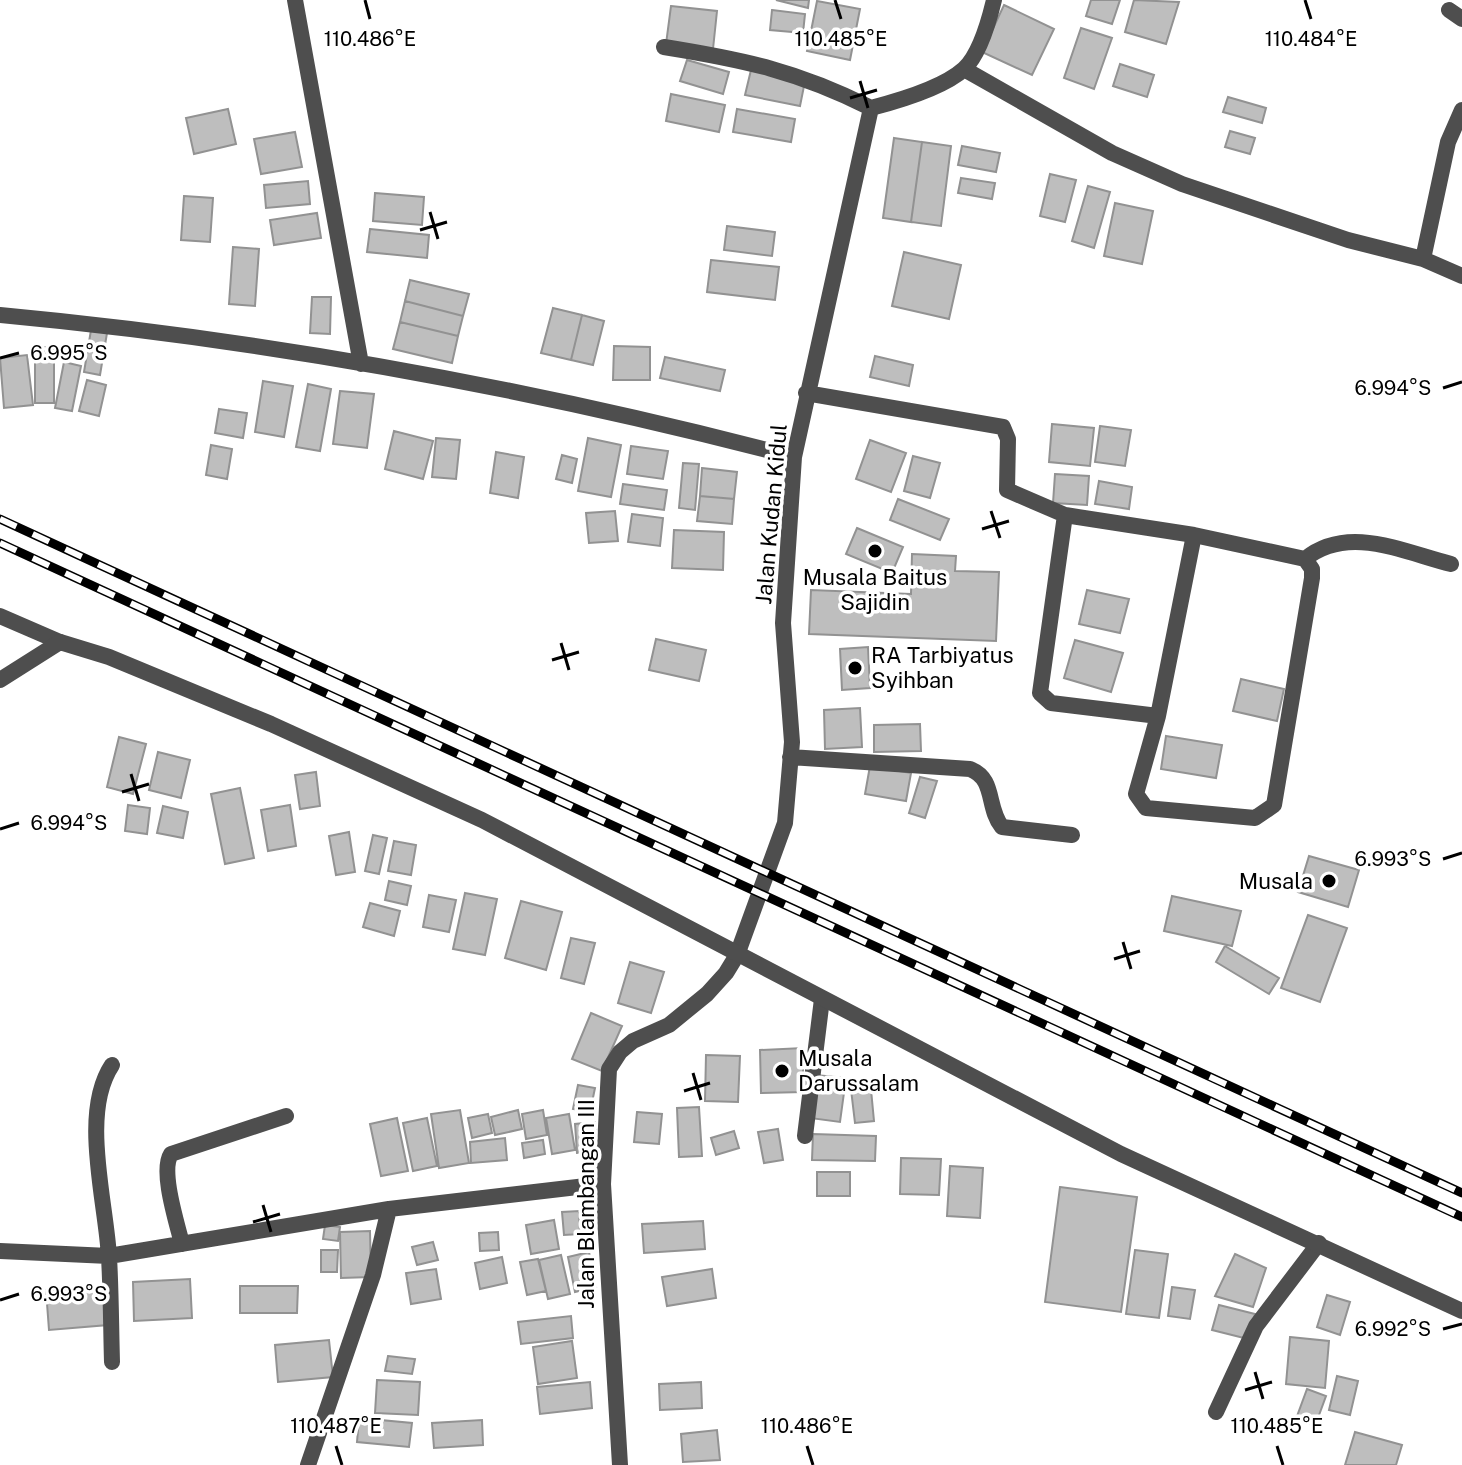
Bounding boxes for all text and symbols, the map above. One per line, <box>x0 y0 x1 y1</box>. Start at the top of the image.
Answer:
text: 110.486°E <box>324 27 416 51</box>
text: 110.485°E <box>795 27 887 51</box>
text: 110.484°E <box>1265 27 1357 51</box>
text: 6.995°S <box>30 341 108 365</box>
text: 6.994°S <box>1355 376 1432 400</box>
street label: Jalan Kudan Kidul <box>750 423 792 605</box>
marker: Musala Baitus Sajidin <box>866 542 884 560</box>
place label: Musala Baitus Sajidin <box>803 564 947 615</box>
place label: RA Tarbiyatus Syihban <box>871 642 1014 693</box>
marker: RA Tarbiyatus Syihban <box>846 659 864 677</box>
text: 6.994°S <box>31 811 108 835</box>
text: 6.993°S <box>1355 847 1431 871</box>
place label: Musala <box>1239 868 1313 894</box>
marker: Musala <box>1320 872 1338 890</box>
place label: Musala Darussalam <box>798 1045 919 1096</box>
marker: Musala Darussalam <box>773 1062 791 1080</box>
street label: Jalan Blambangan III <box>573 1099 599 1309</box>
text: 6.993°S <box>31 1282 107 1306</box>
text: 6.992°S <box>1355 1317 1431 1341</box>
text: 110.487°E <box>290 1414 382 1438</box>
text: 110.486°E <box>761 1414 853 1438</box>
text: 110.485°E <box>1231 1414 1323 1438</box>

